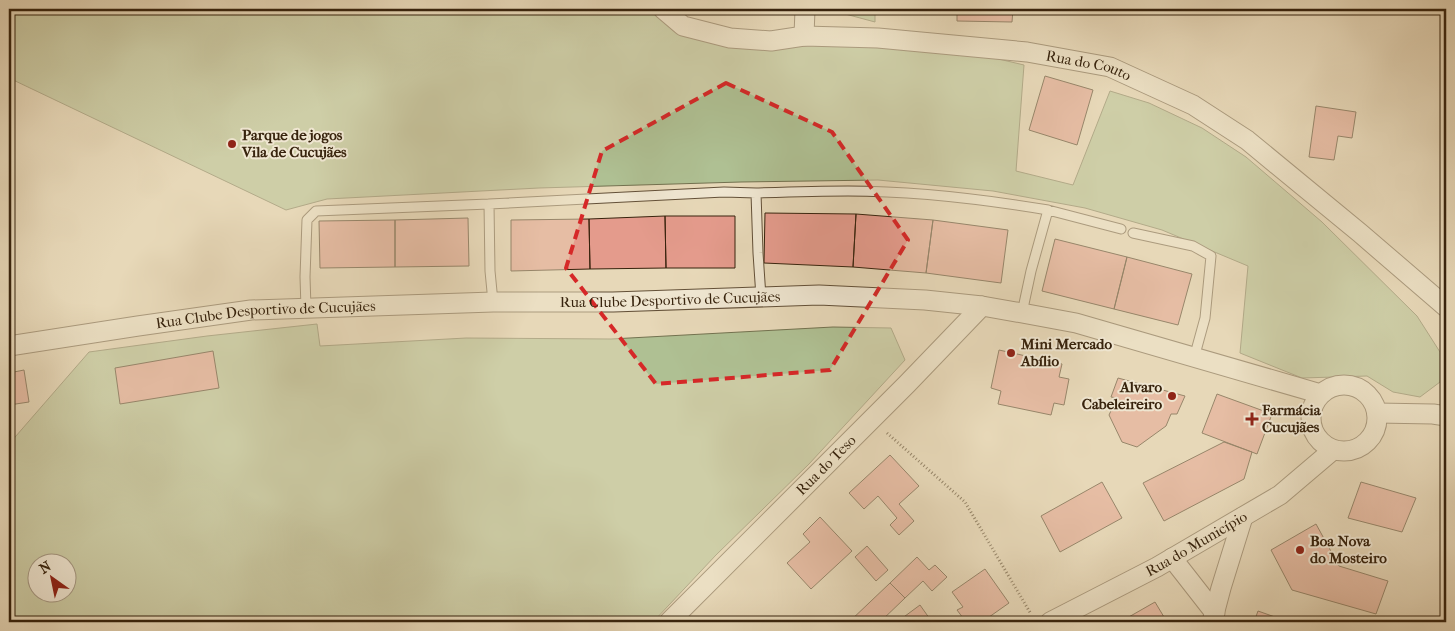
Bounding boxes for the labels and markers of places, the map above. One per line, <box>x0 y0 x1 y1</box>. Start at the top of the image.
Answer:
place label: Parque de jogos Vila de Cucujães <box>241 126 347 161</box>
marker: Parque de jogos Vila de Cucujães <box>226 138 238 150</box>
place label: Mini Mercado Abílio <box>1020 335 1113 370</box>
marker: Mini Mercado Abílio <box>1005 347 1017 359</box>
place label: Alvaro Cabeleireiro <box>1082 378 1162 413</box>
marker: Alvaro Cabeleireiro <box>1166 390 1178 402</box>
place label: Farmácia Cucujães <box>1261 401 1322 436</box>
marker: Farmácia Cucujães <box>1246 413 1258 425</box>
place label: Boa Nova do Mosteiro <box>1310 532 1387 567</box>
marker: Boa Nova do Mosteiro <box>1294 544 1306 556</box>

